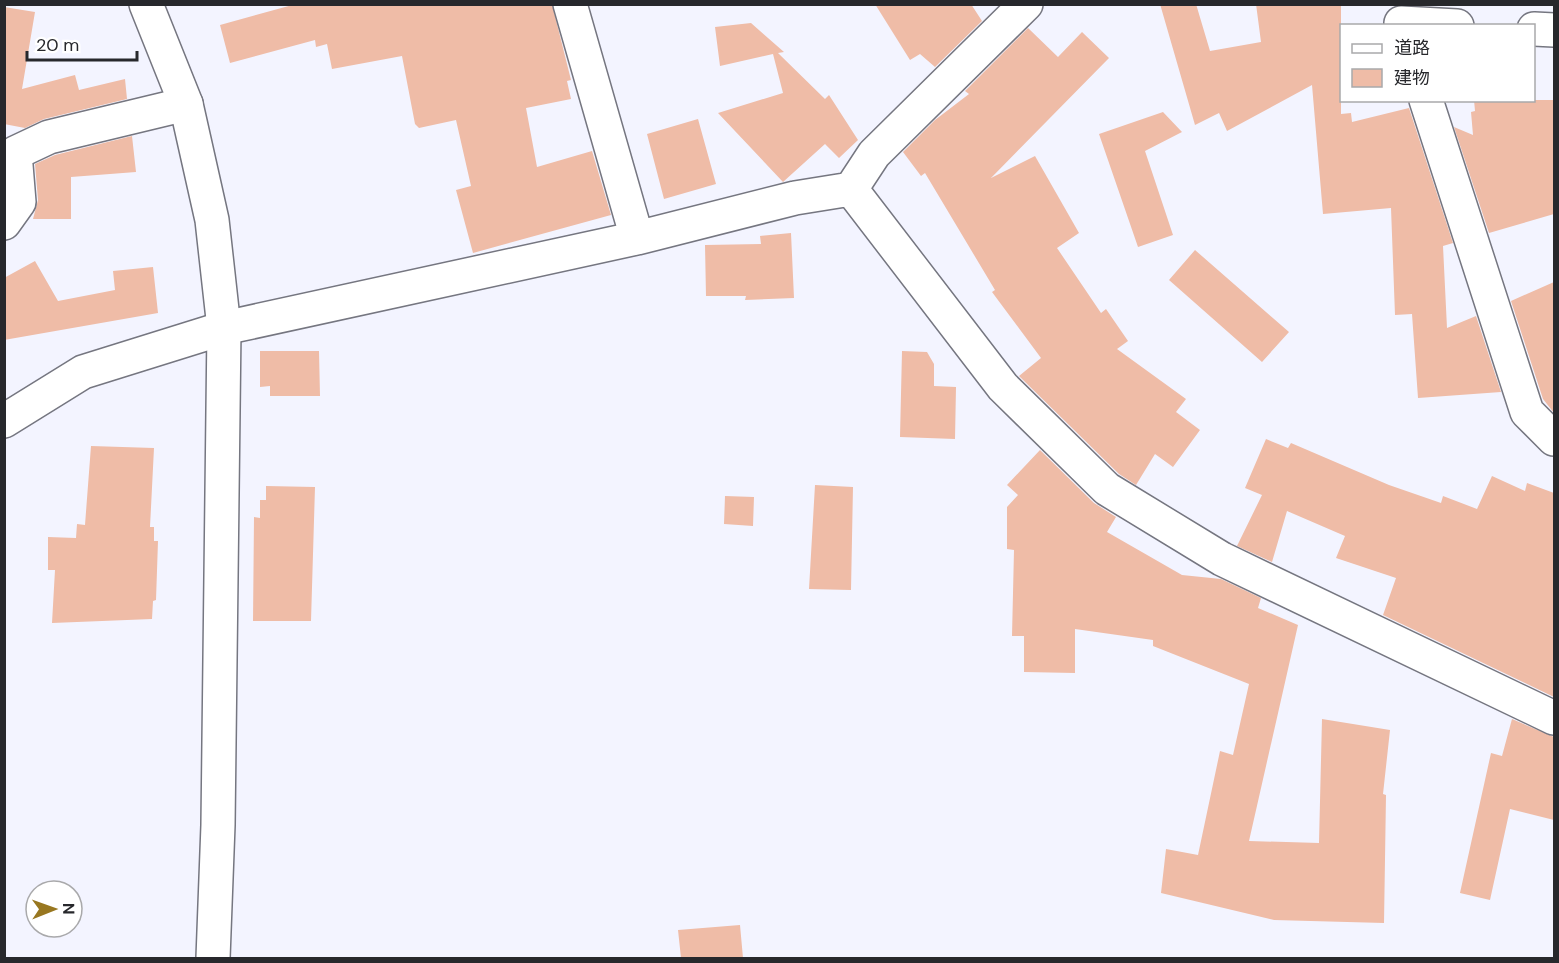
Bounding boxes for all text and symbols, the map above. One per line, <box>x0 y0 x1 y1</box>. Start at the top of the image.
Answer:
scale bar <box>27 24 136 62</box>
legend <box>1340 24 1535 102</box>
text: 20 m <box>36 33 79 57</box>
text: 道路 <box>1394 36 1430 60</box>
text: 建物 <box>1394 66 1430 90</box>
north arrow <box>24 879 84 939</box>
text: N <box>58 903 79 915</box>

